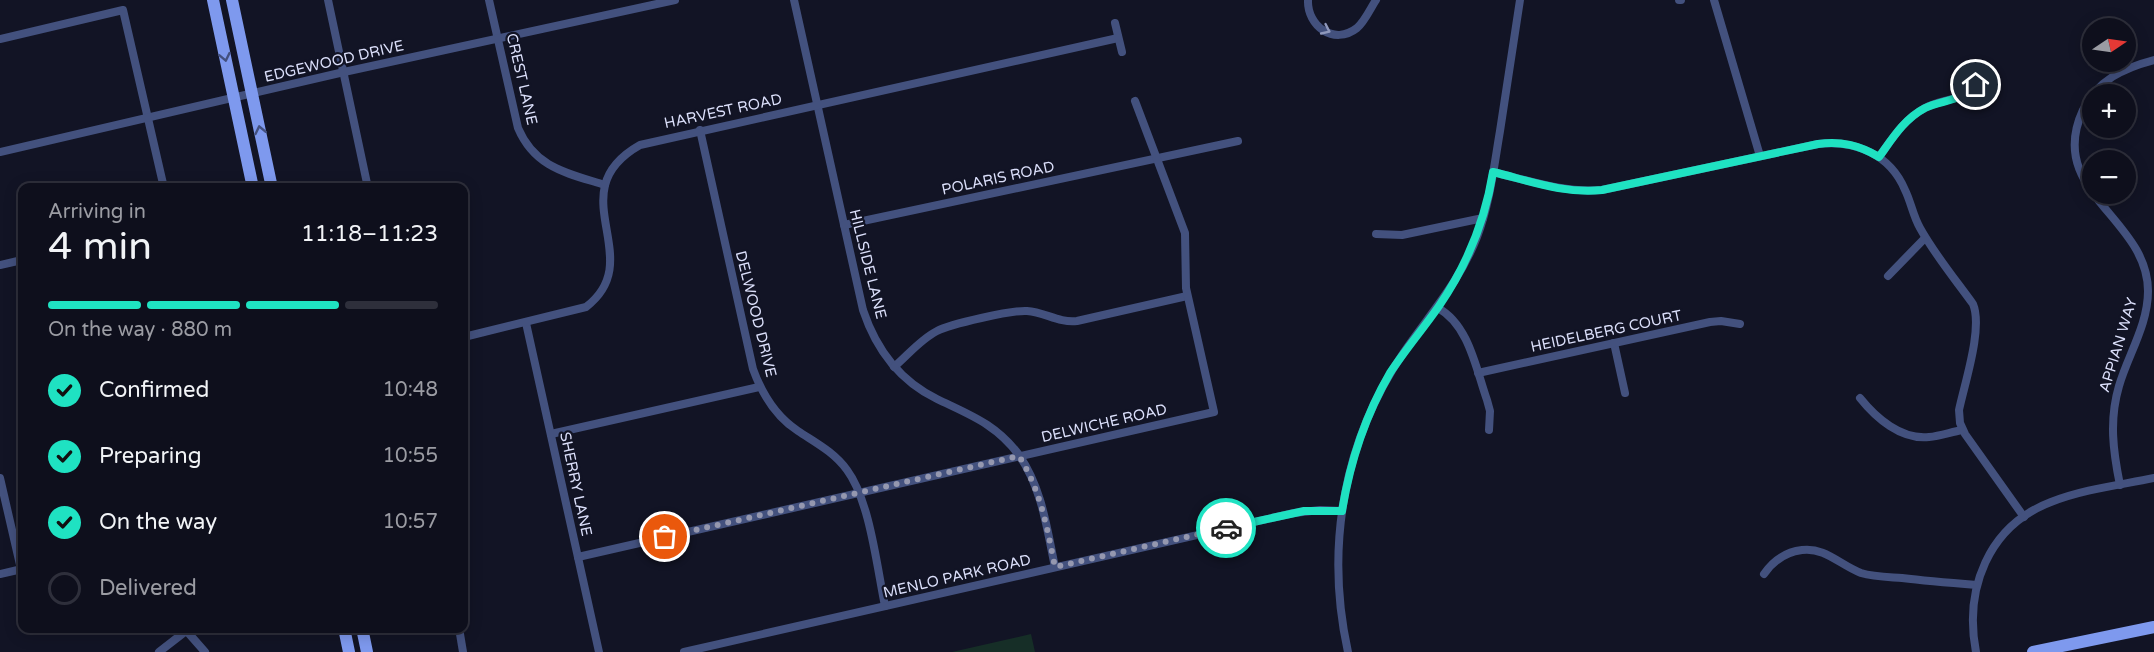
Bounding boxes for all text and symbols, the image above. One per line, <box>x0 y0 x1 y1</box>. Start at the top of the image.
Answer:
north arrow <box>2082 18 2136 72</box>
map controls <box>2082 18 2136 204</box>
one-way arrow <box>1320 23 1331 35</box>
street label: CREST LANE <box>503 31 541 127</box>
street label: EDGEWOOD DRIVE <box>262 36 406 86</box>
one-way arrow <box>218 52 231 62</box>
pin <box>1950 59 2001 110</box>
icon: home <box>1959 68 1992 101</box>
button: + <box>2082 84 2136 138</box>
street label: HARVEST ROAD <box>662 90 784 132</box>
one-way arrow <box>254 125 267 135</box>
button: − <box>2082 150 2136 204</box>
street label: POLARIS ROAD <box>940 157 1056 199</box>
text: Arriving in <box>48 200 146 224</box>
street label: HILLSIDE LANE <box>846 207 890 321</box>
text: 11:18–11:23 <box>301 221 438 247</box>
text: 4 min <box>48 223 152 270</box>
street label: DELWOOD DRIVE <box>732 249 780 379</box>
street label: APPIAN WAY <box>2095 295 2141 394</box>
street label: HEIDELBERG COURT <box>1529 306 1683 356</box>
text: On the way · 880 m <box>48 318 232 342</box>
icon: check <box>48 374 81 407</box>
text: Confirmed <box>99 377 209 403</box>
text: 10:48 <box>383 378 438 402</box>
street label: DELWICHE ROAD <box>1039 400 1169 446</box>
street label: SHERRY LANE <box>556 430 596 538</box>
icon: check <box>48 440 81 473</box>
text: Preparing <box>99 443 202 469</box>
text: 10:55 <box>383 444 438 468</box>
courier <box>1196 498 1256 558</box>
icon: check <box>48 506 81 539</box>
text: On the way <box>99 509 217 535</box>
text: 10:57 <box>383 510 438 534</box>
pin <box>639 511 690 562</box>
icon: car <box>1210 512 1243 545</box>
icon: bag <box>648 520 681 553</box>
street label: MENLO PARK ROAD <box>881 550 1033 602</box>
text: Delivered <box>99 575 197 601</box>

